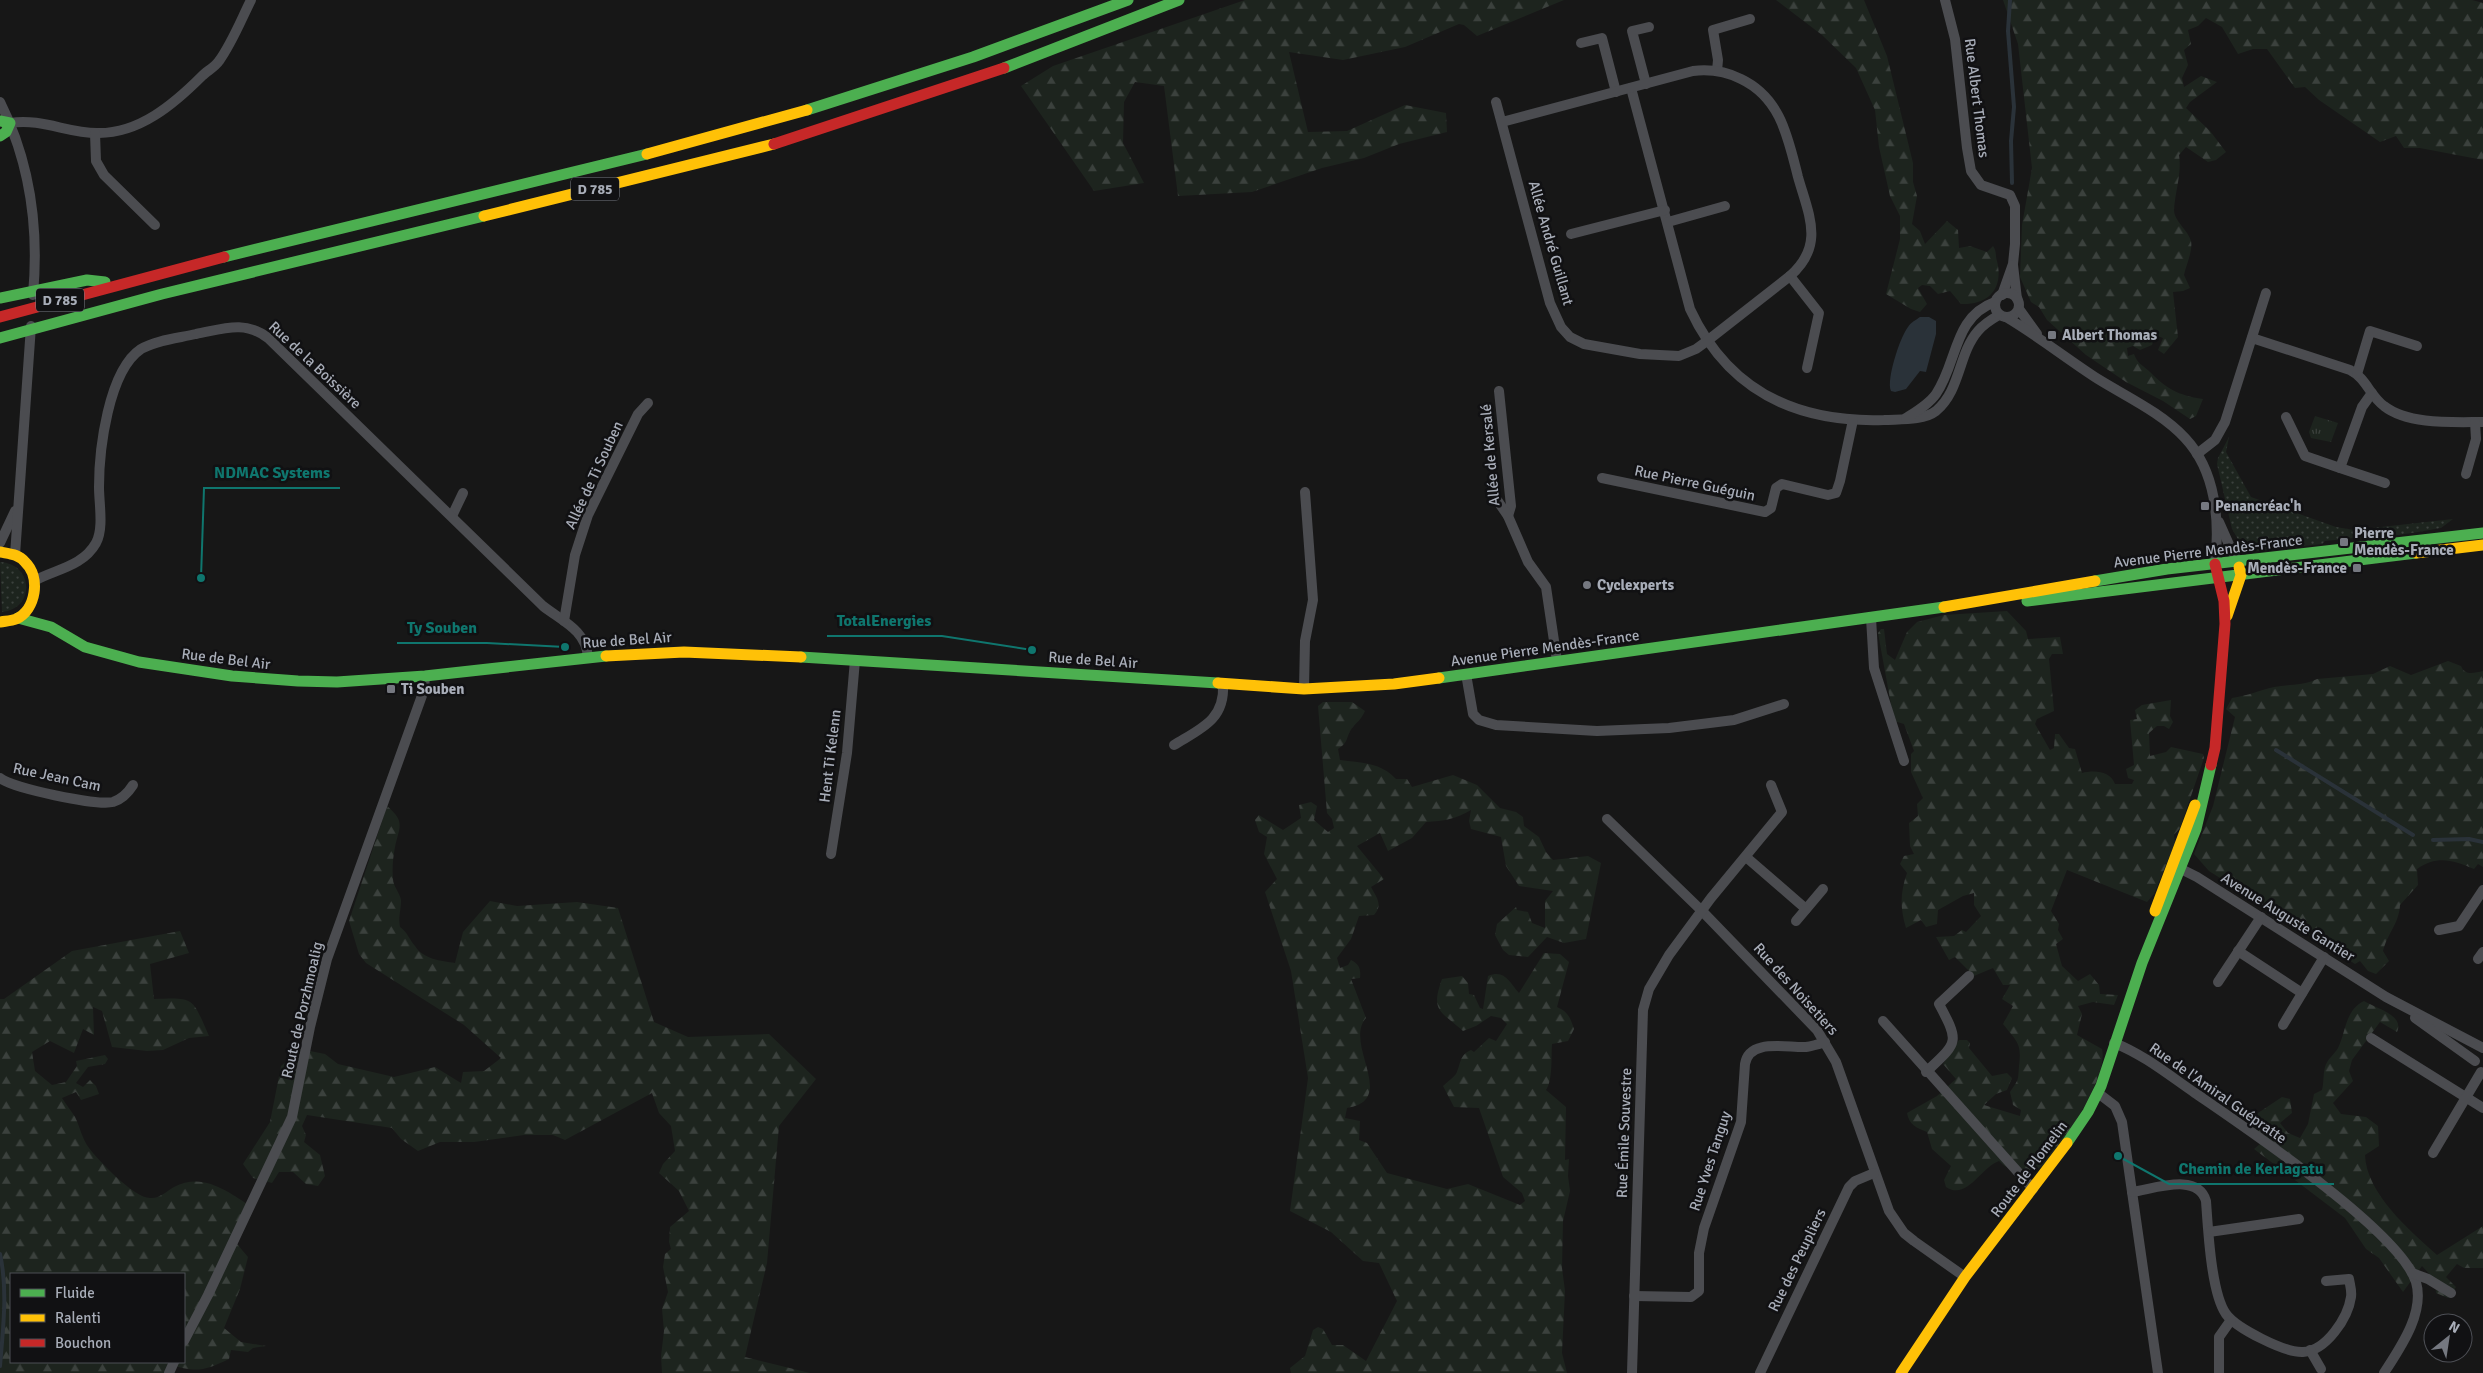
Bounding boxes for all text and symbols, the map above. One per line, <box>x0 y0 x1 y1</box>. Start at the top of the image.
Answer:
street label: Rue Albert Thomas <box>1961 37 1993 159</box>
road number: D 785 <box>571 178 619 200</box>
street label: Allée André Guillant <box>1525 179 1577 307</box>
road number: D 785 <box>36 288 84 312</box>
street label: Rue de la Boissière <box>265 317 365 413</box>
place label: Albert Thomas <box>2062 326 2157 344</box>
marker: Albert Thomas <box>2046 329 2058 341</box>
street label: Allée de Kersalé <box>1477 403 1503 507</box>
street label: Allée de Ti Souben <box>561 418 627 532</box>
callout: NDMAC Systems <box>204 457 340 488</box>
street label: Rue Pierre Guéguin <box>1633 461 1757 505</box>
text: NDMAC Systems <box>214 463 330 483</box>
place label: Penancréac'h <box>2215 497 2302 515</box>
marker: Penancréac'h <box>2199 500 2211 512</box>
place label: Pierre Mendès-France <box>2354 524 2454 559</box>
street label: Avenue Pierre Mendès-France <box>2113 530 2303 572</box>
marker: Pierre Mendès-France <box>2338 536 2350 548</box>
place label: Mendès-France <box>2247 559 2347 577</box>
marker: Mendès-France <box>2351 562 2363 574</box>
place label: Cyclexperts <box>1597 576 1674 594</box>
marker: Cyclexperts <box>1581 579 1593 591</box>
callout: TotalEnergies <box>827 605 942 636</box>
text: TotalEnergies <box>837 611 931 631</box>
callout: Ty Souben <box>397 612 487 643</box>
text: Ty Souben <box>407 618 477 638</box>
street label: Avenue Pierre Mendès-France <box>1450 626 1640 670</box>
street label: Rue de Bel Air <box>582 628 673 652</box>
street label: Rue de Bel Air <box>181 645 272 673</box>
street label: Rue de Bel Air <box>1048 648 1139 672</box>
place label: Ti Souben <box>401 680 465 698</box>
marker: Ti Souben <box>385 683 397 695</box>
street label: Hent Ti Kelenn <box>815 709 845 803</box>
street label: Rue Jean Cam <box>11 759 103 795</box>
street label: Avenue Auguste Gantier <box>2218 869 2358 966</box>
street label: Rue des Noisetiers <box>1750 939 1843 1039</box>
street label: Route de Porzhmoalig <box>278 940 326 1080</box>
street label: Rue de l'Amiral Guépratte <box>2146 1039 2290 1147</box>
street label: Rue Émile Souvestre <box>1612 1068 1635 1198</box>
street label: Rue Yves Tanguy <box>1685 1109 1735 1213</box>
street label: Route de Plomelin <box>1987 1117 2071 1221</box>
callout: Chemin de Kerlagatu <box>2169 1153 2334 1184</box>
text: Chemin de Kerlagatu <box>2178 1159 2324 1179</box>
street label: Rue des Peupliers <box>1764 1205 1830 1315</box>
legend <box>10 1273 185 1363</box>
text: Fluide <box>55 1284 95 1302</box>
text: Ralenti <box>55 1309 101 1327</box>
north arrow <box>2423 1313 2473 1363</box>
text: N <box>2446 1317 2463 1337</box>
text: Bouchon <box>55 1334 111 1352</box>

